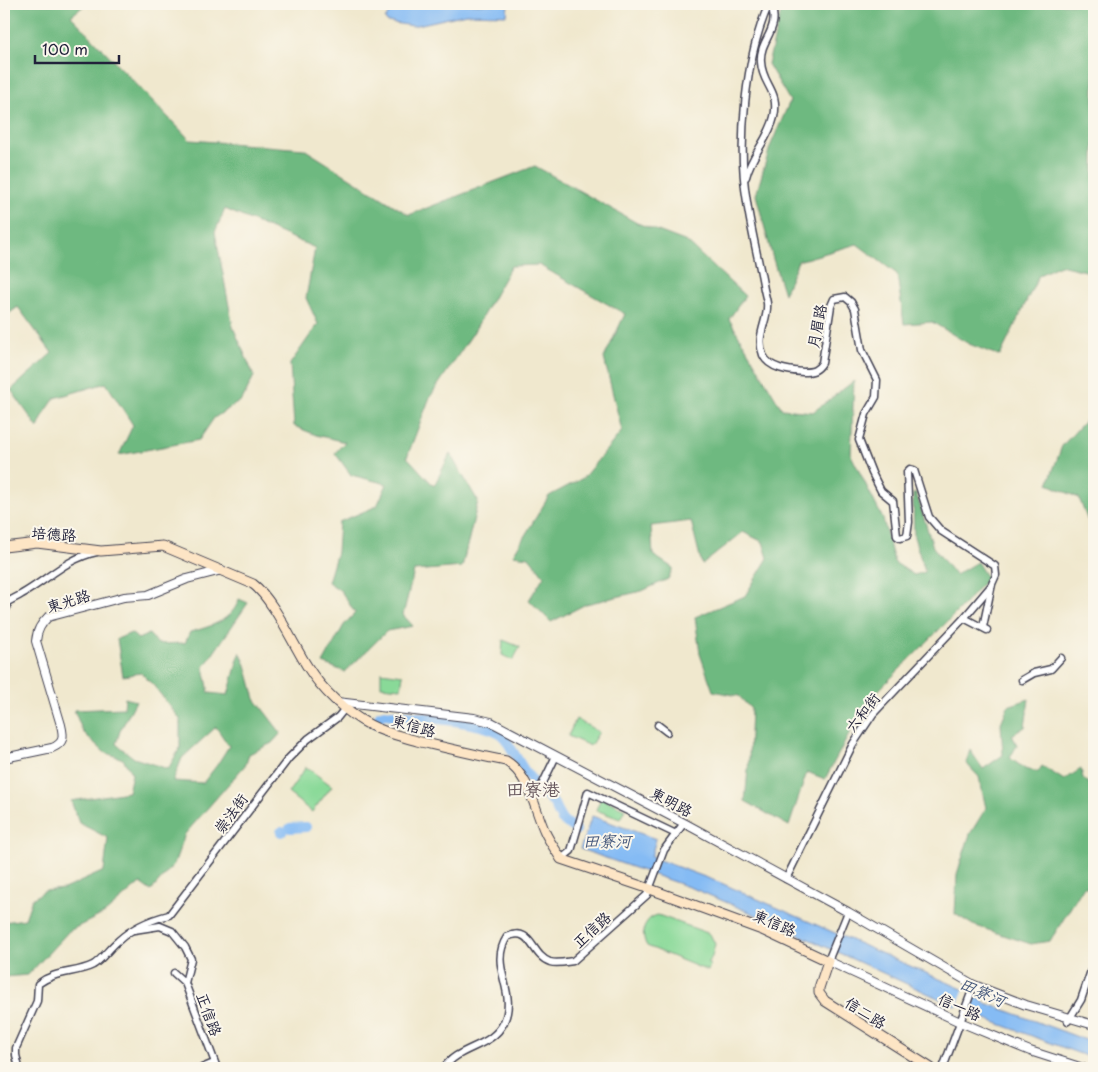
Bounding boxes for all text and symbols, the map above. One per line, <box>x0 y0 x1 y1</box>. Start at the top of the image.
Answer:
scale bar <box>35 32 119 64</box>
text: 100 m <box>42 37 88 60</box>
street label: 月眉路 <box>800 302 832 350</box>
street label: 培德路 <box>31 520 77 546</box>
street label: 東光路 <box>43 582 93 618</box>
street label: 六和街 <box>839 687 885 737</box>
street label: 東信路 <box>389 708 439 742</box>
district label: 田寮港 <box>506 775 560 802</box>
street label: 東明路 <box>647 780 697 822</box>
street label: 崇法街 <box>207 788 253 838</box>
water label: 田寮河 <box>583 828 634 852</box>
street label: 東信路 <box>750 903 800 941</box>
street label: 正信路 <box>567 905 615 953</box>
water label: 田寮河 <box>956 970 1013 1013</box>
street label: 信一路 <box>935 986 985 1026</box>
street label: 正信路 <box>191 989 229 1039</box>
street label: 信二路 <box>841 990 891 1034</box>

